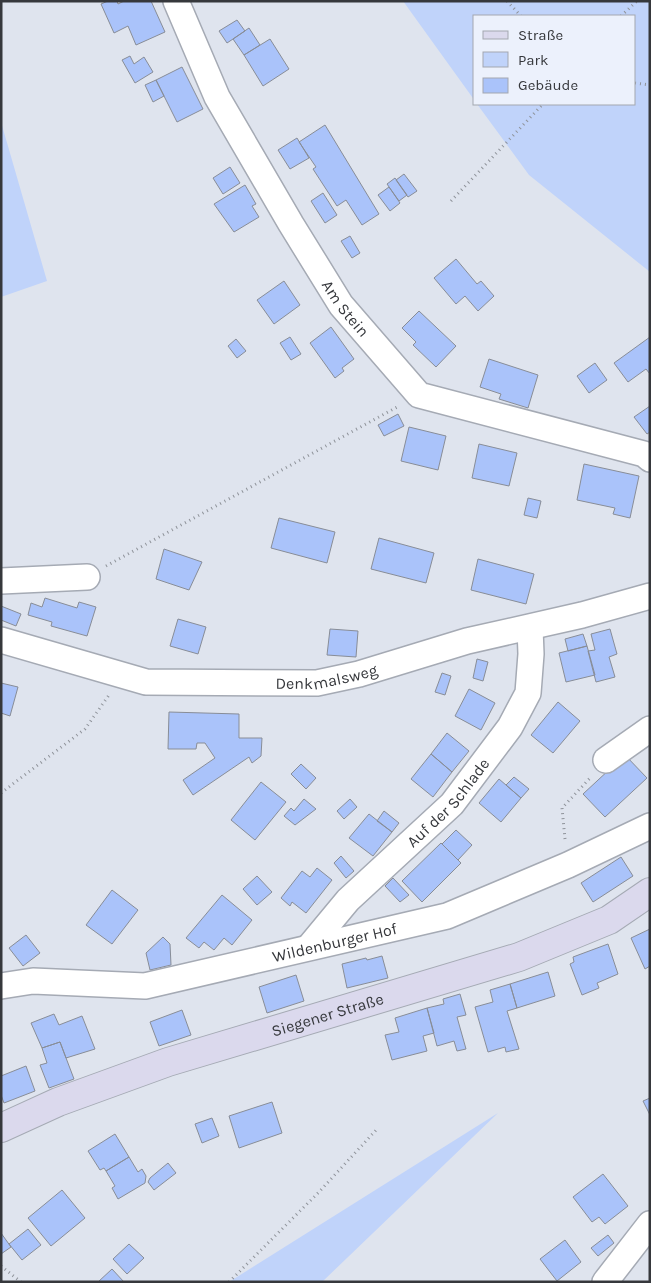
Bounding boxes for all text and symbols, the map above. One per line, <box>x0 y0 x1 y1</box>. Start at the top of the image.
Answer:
legend <box>473 15 636 105</box>
text: Straße <box>518 26 563 44</box>
text: Park <box>518 51 548 69</box>
text: Gebäude <box>518 76 578 94</box>
street label: Am Stein <box>318 277 373 341</box>
street label: Denkmalsweg <box>275 660 380 694</box>
street label: Auf der Schlade <box>403 754 493 851</box>
street label: Wildenburger Hof <box>270 919 399 966</box>
street label: Siegener Straße <box>269 989 386 1041</box>

